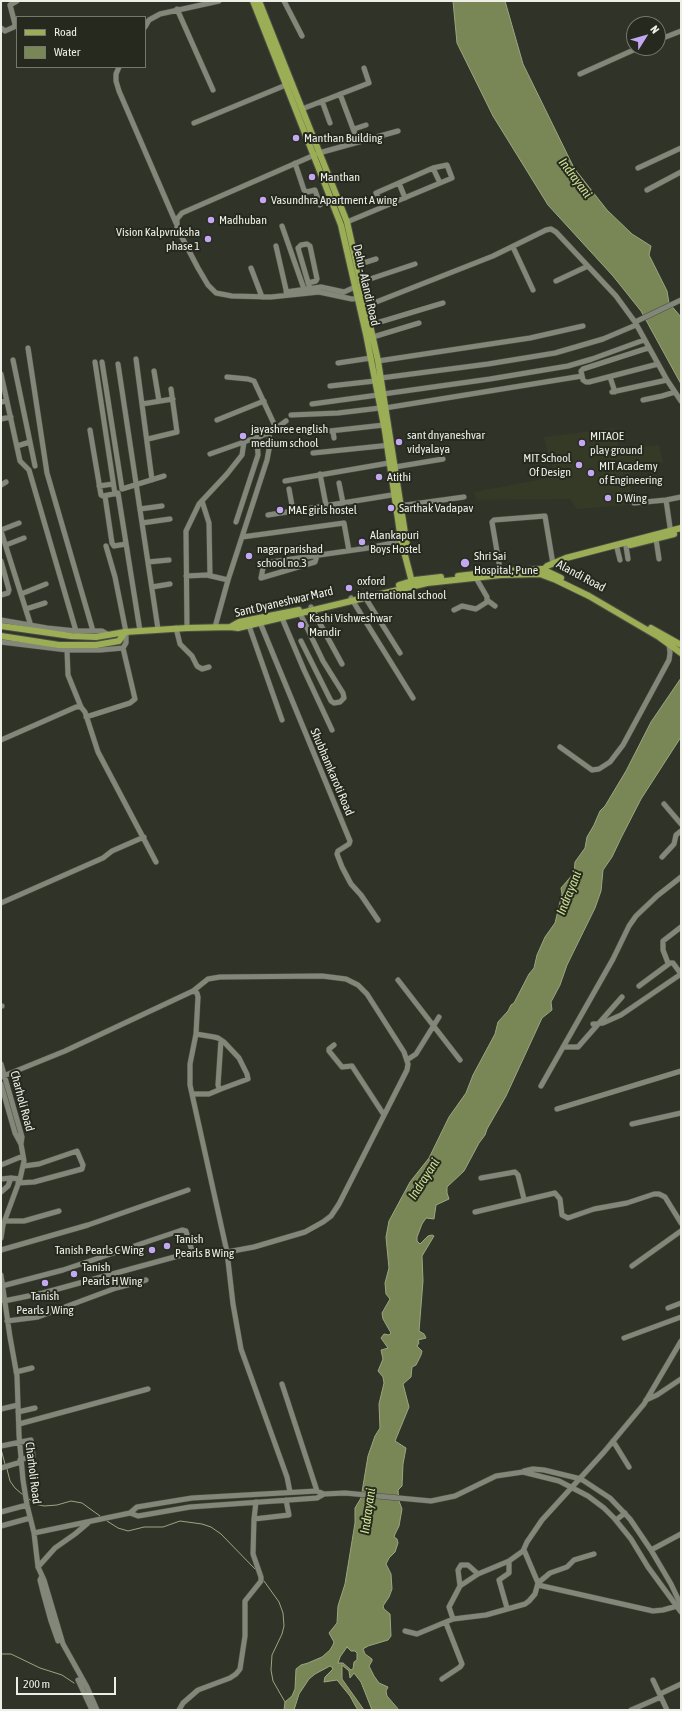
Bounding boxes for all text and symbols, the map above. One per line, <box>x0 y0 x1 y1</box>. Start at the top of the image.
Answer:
legend <box>16 16 146 68</box>
north arrow <box>626 16 666 56</box>
text: N <box>648 23 662 36</box>
text: Road <box>54 25 77 39</box>
text: Water <box>54 45 80 59</box>
place label: Manthan Building <box>304 131 382 145</box>
marker: Manthan Building <box>291 133 301 143</box>
water label: Indrayani <box>555 155 595 201</box>
place label: Manthan <box>320 170 360 184</box>
marker: Manthan <box>307 172 317 182</box>
place label: Vasundhra Apartment A wing <box>271 193 397 207</box>
marker: Vasundhra Apartment A wing <box>258 195 268 205</box>
place label: Madhuban <box>219 213 267 227</box>
marker: Madhuban <box>206 215 216 225</box>
place label: Vision Kalpvruksha phase 1 <box>116 225 200 253</box>
marker: Vision Kalpvruksha phase 1 <box>203 234 213 244</box>
street label: Dehu - Alandi Road <box>350 243 382 327</box>
place label: jayashree english medium school <box>251 422 328 450</box>
place label: sant dnyaneshvar vidyalaya <box>407 428 485 456</box>
place label: MITAOE play ground <box>590 429 643 457</box>
marker: jayashree english medium school <box>238 431 248 441</box>
marker: sant dnyaneshvar vidyalaya <box>394 437 404 447</box>
marker: MITAOE play ground <box>577 438 587 448</box>
place label: MIT School Of Design <box>523 451 571 479</box>
place label: MIT Academy of Engineering <box>599 459 662 487</box>
marker: MIT School Of Design <box>574 460 584 470</box>
marker: MIT Academy of Engineering <box>586 468 596 478</box>
place label: Atithi <box>387 470 411 484</box>
marker: Atithi <box>374 472 384 482</box>
place label: D Wing <box>616 491 647 505</box>
marker: D Wing <box>603 493 613 503</box>
place label: Sarthak Vadapav <box>399 501 473 515</box>
place label: MAE girls hostel <box>288 503 357 517</box>
marker: Sarthak Vadapav <box>386 503 396 513</box>
marker: MAE girls hostel <box>275 505 285 515</box>
place label: Alankapuri Boys Hostel <box>370 528 421 556</box>
marker: Alankapuri Boys Hostel <box>357 537 367 547</box>
place label: nagar parishad school no.3 <box>257 542 323 570</box>
place label: Shri Sai Hospital, Pune <box>474 549 538 577</box>
marker: nagar parishad school no.3 <box>244 551 254 561</box>
marker: Shri Sai Hospital, Pune <box>459 557 471 569</box>
street label: Alandi Road <box>554 557 608 595</box>
place label: oxford international school <box>357 574 446 602</box>
marker: oxford international school <box>344 583 354 593</box>
street label: Sant Dyaneshwar Mard <box>233 584 335 620</box>
place label: Kashi Vishweshwar Mandir <box>309 611 392 639</box>
marker: Kashi Vishweshwar Mandir <box>296 620 306 630</box>
street label: Shubhamkaroti Road <box>307 726 357 818</box>
water label: Indrayani <box>553 869 585 917</box>
street label: Charholi Road <box>7 1069 37 1133</box>
water label: Indrayani <box>405 1156 443 1202</box>
place label: Tanish Pearls B Wing <box>175 1232 234 1260</box>
marker: Tanish Pearls B Wing <box>162 1241 172 1251</box>
place label: Tanish Pearls C Wing <box>55 1243 144 1257</box>
marker: Tanish Pearls C Wing <box>147 1245 157 1255</box>
place label: Tanish Pearls H Wing <box>82 1260 142 1288</box>
marker: Tanish Pearls H Wing <box>69 1269 79 1279</box>
marker: Tanish Pearls J Wing <box>40 1278 50 1288</box>
place label: Tanish Pearls J Wing <box>16 1289 74 1317</box>
street label: Charholi Road <box>22 1441 44 1505</box>
water label: Indrayani <box>357 1487 379 1535</box>
scale bar <box>18 1669 118 1695</box>
text: 200 m <box>23 1677 50 1691</box>

